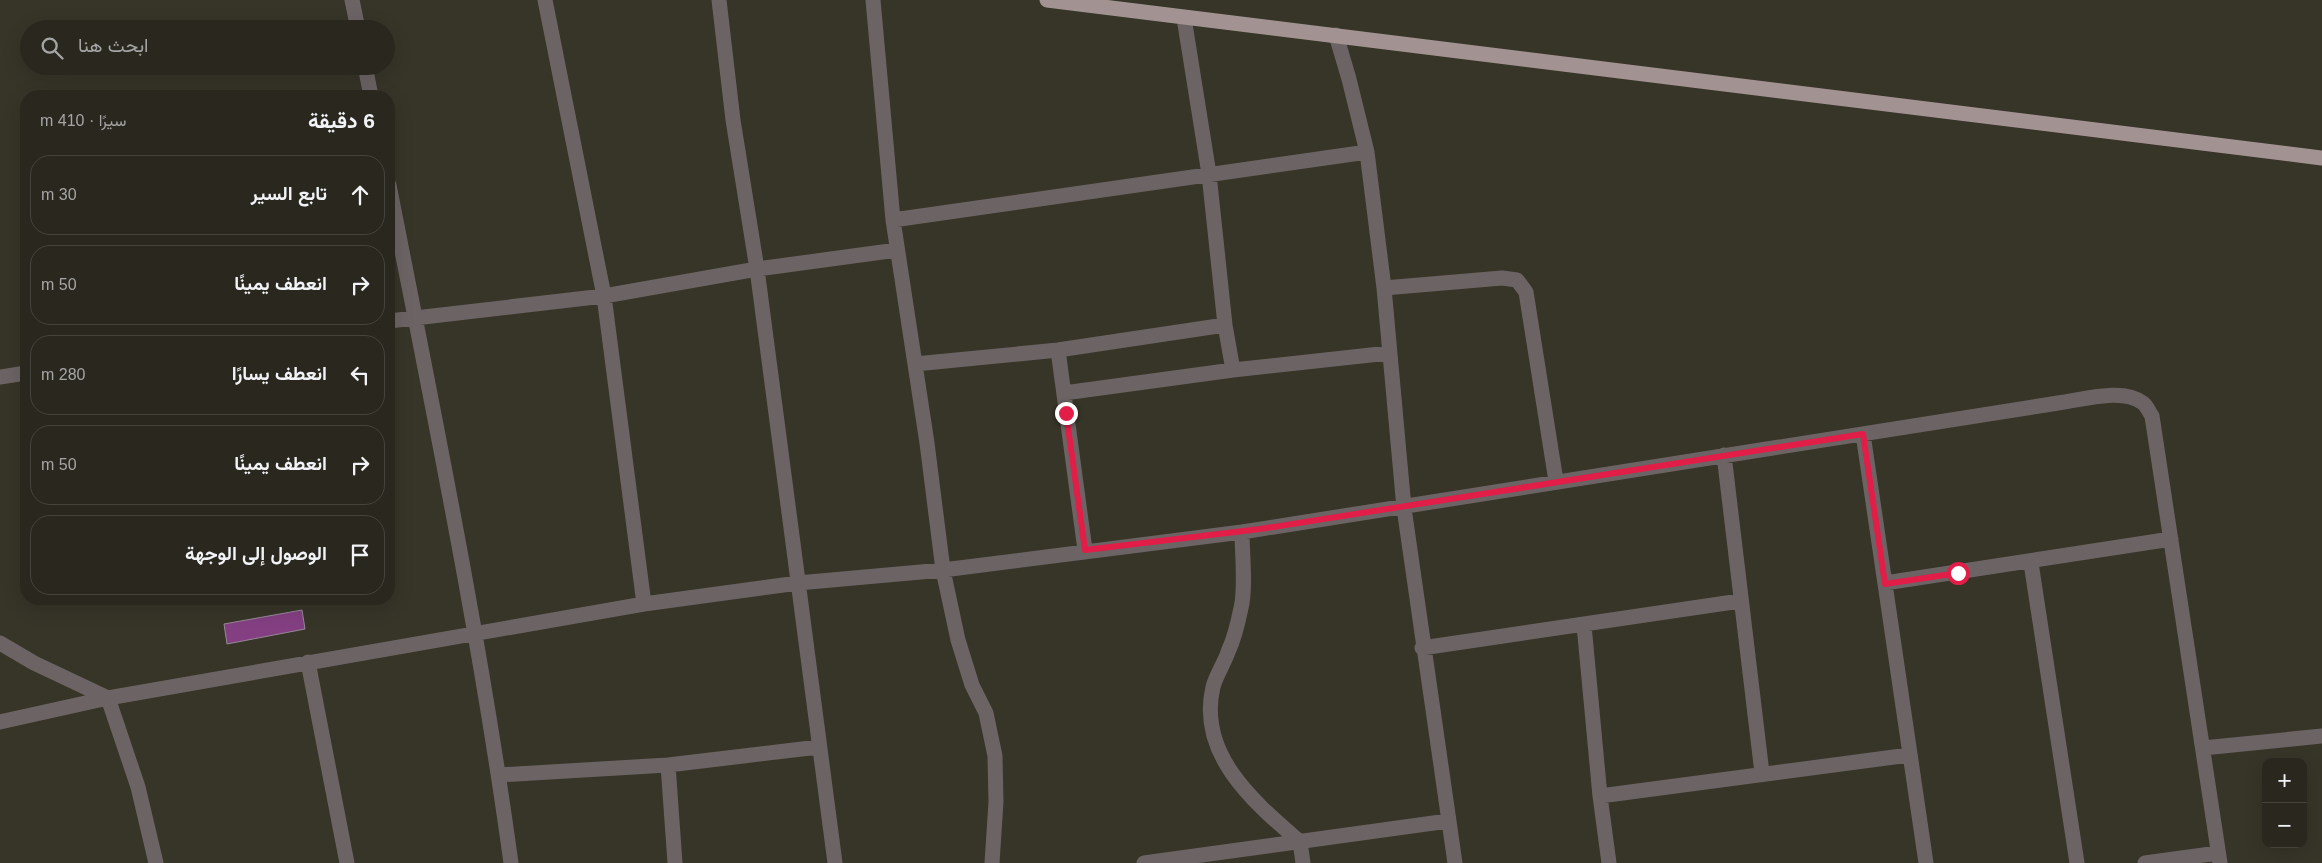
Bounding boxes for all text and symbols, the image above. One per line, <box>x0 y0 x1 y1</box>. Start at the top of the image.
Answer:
search box <box>20 20 395 75</box>
icon: search <box>38 34 66 62</box>
text: ابحث هنا <box>78 35 148 56</box>
text: 6 دقيقة <box>308 109 375 132</box>
text: سيرًا · 410 m <box>40 112 126 129</box>
icon: ahead <box>346 181 374 209</box>
text: تابع السير <box>251 183 327 204</box>
text: 30 m <box>41 186 77 203</box>
icon: right <box>346 271 374 299</box>
text: انعطف يمينًا <box>234 273 327 294</box>
text: 50 m <box>41 276 77 293</box>
icon: left <box>346 361 374 389</box>
text: انعطف يسارًا <box>232 363 327 384</box>
text: 280 m <box>41 366 85 383</box>
route end <box>1055 402 1078 425</box>
icon: right <box>346 451 374 479</box>
text: انعطف يمينًا <box>234 453 327 474</box>
text: 50 m <box>41 456 77 473</box>
icon: arrive <box>346 541 374 569</box>
text: الوصول إلى الوجهة <box>185 543 327 564</box>
route start <box>1947 562 1970 585</box>
map controls <box>2262 758 2307 848</box>
button: + <box>2262 758 2307 803</box>
button: − <box>2262 803 2307 848</box>

